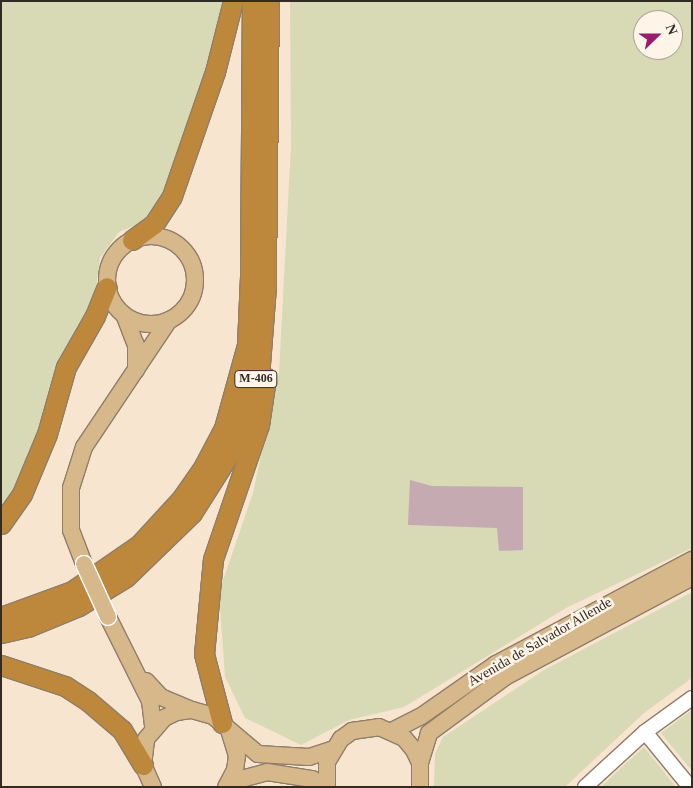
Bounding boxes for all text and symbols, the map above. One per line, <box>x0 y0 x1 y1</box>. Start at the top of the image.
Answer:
north arrow <box>633 10 683 60</box>
text: N <box>663 22 680 37</box>
road number: M-406 <box>234 369 278 388</box>
street label: Avenida de Salvador Allende <box>465 594 615 690</box>

